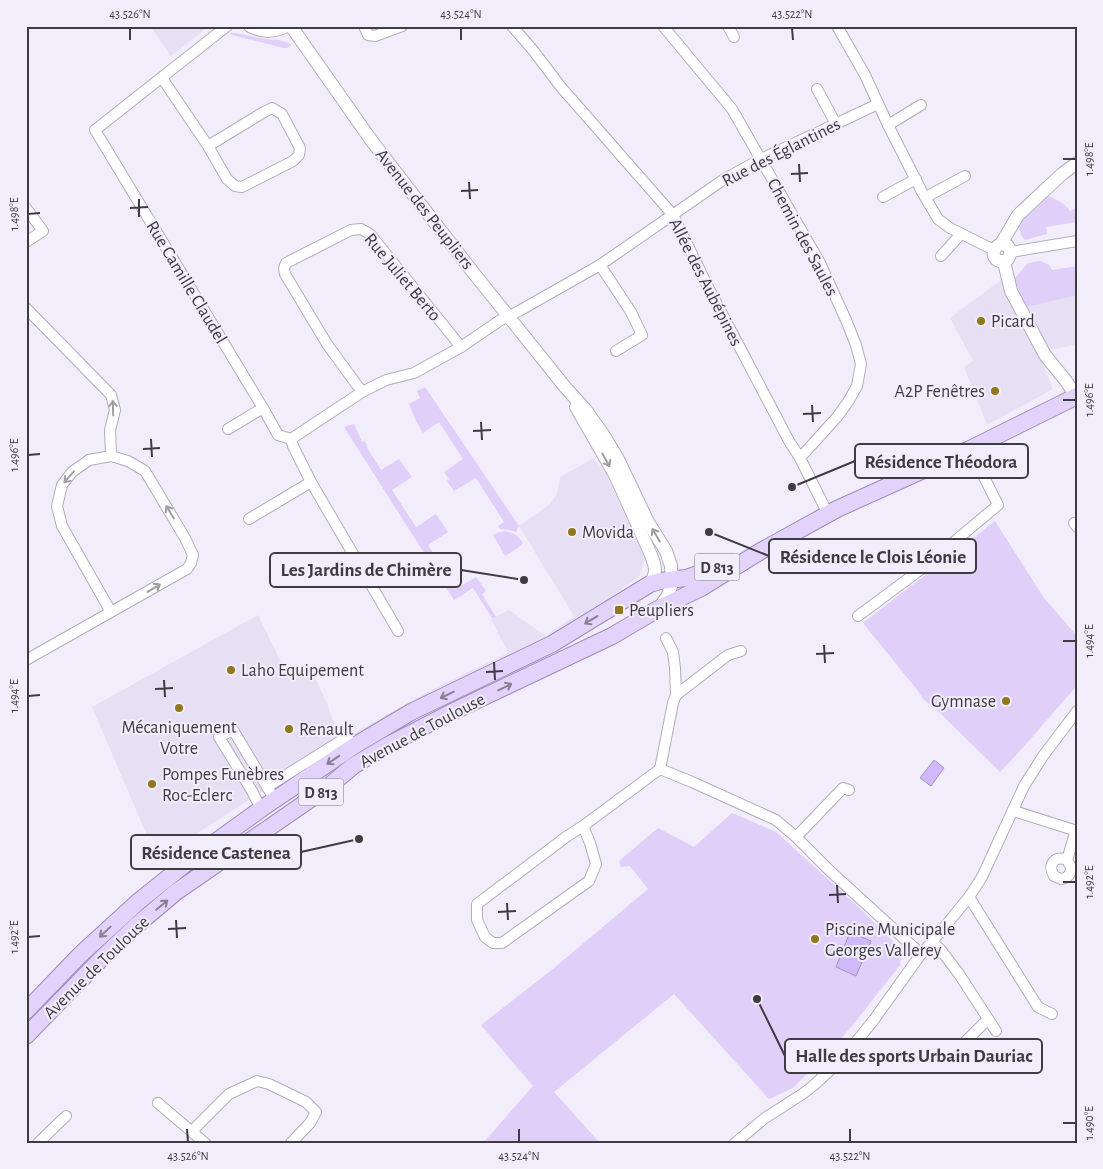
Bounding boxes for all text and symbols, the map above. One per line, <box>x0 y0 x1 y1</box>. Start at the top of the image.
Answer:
text: 43.526°N <box>109 8 151 20</box>
text: 43.524°N <box>440 8 482 20</box>
text: 43.522°N <box>771 8 813 20</box>
street label: Rue des Églantines <box>718 113 844 190</box>
text: 1.498°E <box>1083 142 1095 176</box>
street label: Avenue des Peupliers <box>372 146 477 273</box>
street label: Chemin des Saules <box>764 176 841 299</box>
text: 1.498°E <box>8 197 20 231</box>
street label: Allée des Aubépines <box>665 216 745 349</box>
street label: Rue Camille Claudel <box>142 218 230 347</box>
street label: Rue Juliet Berto <box>361 230 444 325</box>
place label: Picard <box>991 313 1035 331</box>
marker: Picard <box>975 315 987 327</box>
place label: A2P Fenêtres <box>895 383 985 401</box>
text: 1.496°E <box>1083 383 1095 417</box>
marker: A2P Fenêtres <box>989 385 1001 397</box>
one-way arrow <box>108 400 118 416</box>
text: 1.496°E <box>8 438 20 472</box>
callout: Résidence Théodora <box>855 444 1028 478</box>
one-way arrow <box>602 452 612 467</box>
text: Résidence Théodora <box>865 453 1017 472</box>
one-way arrow <box>63 470 75 483</box>
one-way arrow <box>164 506 174 520</box>
place label: Movida <box>582 524 634 542</box>
marker: Movida <box>566 526 578 538</box>
one-way arrow <box>651 529 661 543</box>
callout: Résidence le Clois Léonie <box>769 539 976 573</box>
text: Résidence le Clois Léonie <box>780 548 966 567</box>
callout: Les Jardins de Chimère <box>270 553 461 587</box>
road number: D 813 <box>694 554 740 580</box>
text: Les Jardins de Chimère <box>281 561 451 580</box>
one-way arrow <box>146 583 160 593</box>
place label: Peupliers <box>629 602 694 620</box>
marker: Peupliers <box>613 604 625 616</box>
one-way arrow <box>584 616 598 626</box>
text: 1.494°E <box>1083 624 1095 658</box>
place label: Laho Equipement <box>241 662 364 680</box>
marker: Laho Equipement <box>225 664 237 676</box>
text: 1.494°E <box>8 679 20 713</box>
one-way arrow <box>497 682 512 692</box>
street label: Avenue de Toulouse <box>357 690 488 771</box>
one-way arrow <box>439 690 454 700</box>
place label: Gymnase <box>931 693 996 711</box>
marker: Gymnase <box>1000 695 1012 707</box>
marker: Mécaniquement Votre <box>173 702 185 714</box>
place label: Mécaniquement Votre <box>121 719 237 758</box>
place label: Renault <box>299 721 354 739</box>
marker: Renault <box>283 723 295 735</box>
one-way arrow <box>326 756 340 766</box>
place label: Pompes Funèbres Roc-Eclerc <box>162 766 284 805</box>
marker: Pompes Funèbres Roc-Eclerc <box>146 778 158 790</box>
road number: D 813 <box>298 779 344 806</box>
callout: Résidence Castenea <box>131 835 301 869</box>
text: Résidence Castenea <box>141 844 291 863</box>
text: 1.492°E <box>1083 865 1095 899</box>
one-way arrow <box>155 899 168 910</box>
street label: Avenue de Toulouse <box>40 913 153 1023</box>
text: 1.492°E <box>8 920 20 954</box>
place label: Piscine Municipale Georges Vallerey <box>825 921 955 960</box>
one-way arrow <box>99 926 112 938</box>
marker: Piscine Municipale Georges Vallerey <box>809 933 821 945</box>
callout: Halle des sports Urbain Dauriac <box>785 1039 1042 1073</box>
text: Halle des sports Urbain Dauriac <box>795 1047 1033 1066</box>
text: 1.490°E <box>1083 1106 1095 1140</box>
text: 43.526°N <box>167 1150 209 1162</box>
text: 43.524°N <box>498 1150 540 1162</box>
text: 43.522°N <box>829 1150 871 1162</box>

